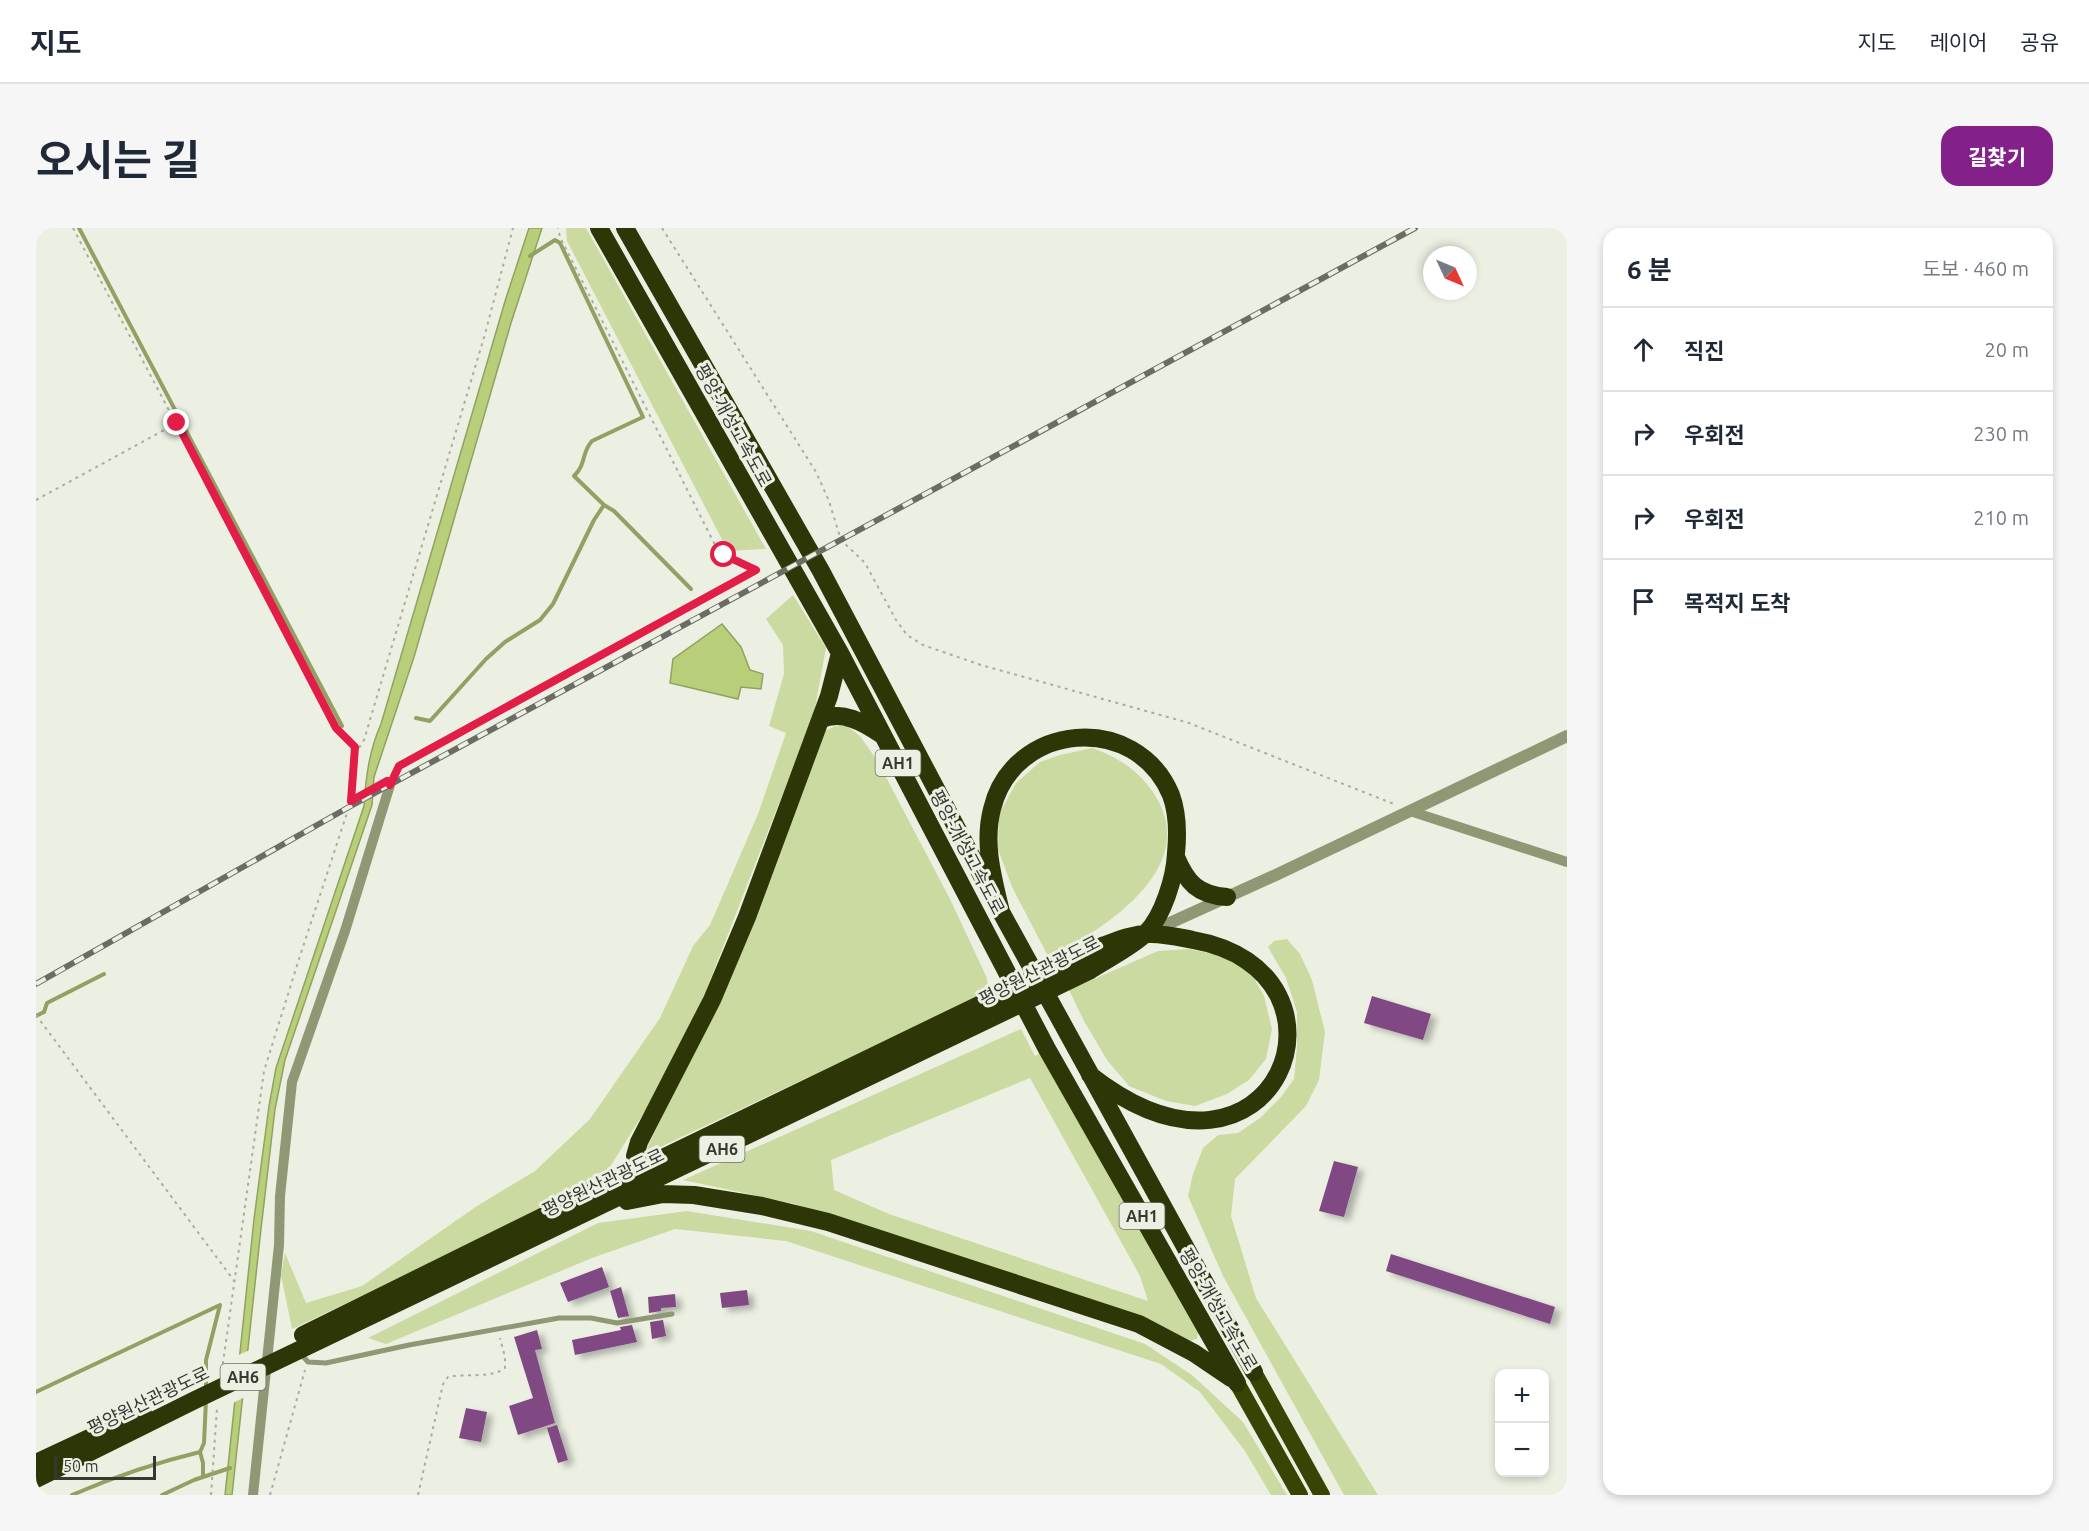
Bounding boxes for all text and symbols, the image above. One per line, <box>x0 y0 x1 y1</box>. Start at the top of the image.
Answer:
text: 지도 <box>30 27 82 58</box>
text: 지도 <box>1858 30 1896 54</box>
text: 레이어 <box>1929 30 1987 54</box>
text: 공유 <box>2020 30 2059 54</box>
button: 길찾기 <box>1941 126 2053 186</box>
text: 오시는 길 <box>36 136 201 183</box>
north arrow <box>1423 246 1477 300</box>
text: 6 분 <box>1627 255 1672 284</box>
text: 도보 · 460 m <box>1922 257 2029 280</box>
icon: ahead <box>1627 333 1660 366</box>
text: 직진 <box>1684 338 1724 363</box>
text: 20 m <box>1985 338 2029 361</box>
street label: 평양-개성고속도로 <box>692 360 776 490</box>
route end <box>163 409 189 435</box>
icon: right <box>1627 417 1660 450</box>
text: 우회전 <box>1684 422 1745 447</box>
text: 230 m <box>1973 422 2029 445</box>
icon: right <box>1627 501 1660 534</box>
text: 우회전 <box>1684 506 1745 531</box>
text: 210 m <box>1973 506 2029 529</box>
route start <box>710 541 736 567</box>
icon: arrive <box>1627 585 1660 618</box>
text: 목적지 도착 <box>1684 590 1790 615</box>
road number: AH1 <box>876 750 920 776</box>
street label: 평양-개성고속도로 <box>927 787 1009 917</box>
street label: 평양원산관광도로 <box>975 931 1103 1009</box>
road number: AH6 <box>700 1136 744 1162</box>
street label: 평양원산관광도로 <box>539 1144 667 1220</box>
road number: AH1 <box>1120 1203 1164 1229</box>
street label: 평양-개성고속도로 <box>1176 1244 1262 1374</box>
street label: 평양원산관광도로 <box>84 1362 212 1438</box>
road number: AH6 <box>220 1364 266 1390</box>
map controls <box>1495 1369 1549 1477</box>
button: + <box>1495 1369 1549 1423</box>
button: − <box>1495 1423 1549 1477</box>
scale bar <box>54 1453 156 1480</box>
text: 50 m <box>63 1457 99 1475</box>

